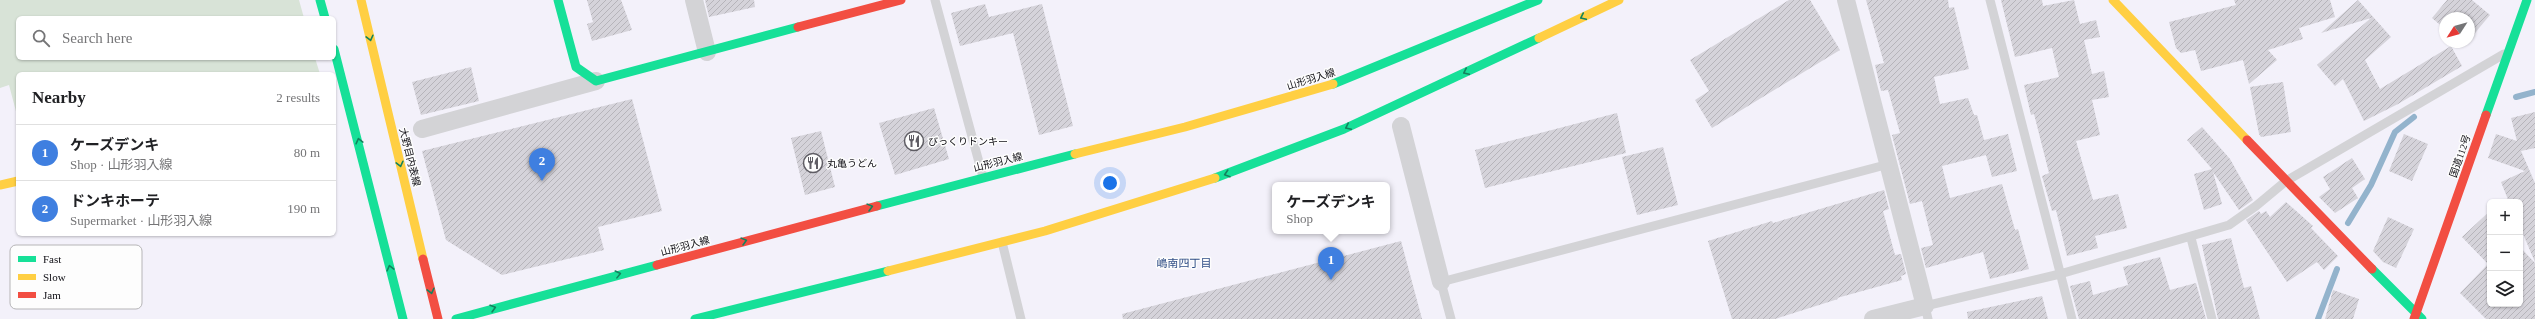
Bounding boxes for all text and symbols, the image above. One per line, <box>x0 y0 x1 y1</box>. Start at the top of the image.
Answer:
one-way arrow <box>1580 12 1588 20</box>
north arrow <box>2439 12 2475 48</box>
search box <box>16 16 336 60</box>
icon: search <box>30 27 52 49</box>
text: Search here <box>62 30 132 46</box>
one-way arrow <box>365 35 373 41</box>
street label: 山形羽入線 <box>1285 66 1337 92</box>
one-way arrow <box>1463 67 1470 75</box>
text: Nearby <box>32 88 86 107</box>
text: 2 results <box>276 90 320 105</box>
one-way arrow <box>1345 122 1352 130</box>
street label: 大野目内表線 <box>397 127 423 187</box>
restaurant icon: びっくりドンキー <box>903 130 925 152</box>
street label: 国道112号 <box>2448 133 2472 179</box>
place label: びっくりドンキー <box>928 136 1008 147</box>
text: ケーズデンキ <box>70 137 159 153</box>
one-way arrow <box>355 138 364 145</box>
text: 1 <box>42 145 48 160</box>
text: 80 m <box>294 145 320 160</box>
pin: 2 <box>529 148 555 181</box>
street label: 山形羽入線 <box>972 151 1024 173</box>
restaurant icon: 丸亀うどん <box>802 152 824 174</box>
text: Shop · 山形羽入線 <box>70 157 173 172</box>
place label: 丸亀うどん <box>827 158 877 169</box>
one-way arrow <box>396 161 404 167</box>
one-way arrow <box>1223 169 1230 178</box>
your location <box>1100 173 1120 193</box>
popup <box>1272 182 1390 234</box>
text: ドンキホーテ <box>70 193 160 209</box>
text: ケーズデンキ <box>1286 194 1376 210</box>
map controls <box>2487 199 2523 307</box>
button: + <box>2487 199 2523 235</box>
text: 2 <box>42 201 48 216</box>
text: 190 m <box>287 201 320 216</box>
one-way arrow <box>866 203 873 212</box>
text: Shop <box>1286 211 1313 226</box>
text: Supermarket · 山形羽入線 <box>70 213 212 228</box>
street label: 山形羽入線 <box>659 234 711 258</box>
button: − <box>2487 235 2523 271</box>
one-way arrow <box>741 238 748 246</box>
legend <box>10 245 142 309</box>
pin: 1 <box>1318 247 1344 280</box>
text: Fast <box>43 253 61 265</box>
district label: 嶋南四丁目 <box>1157 257 1212 269</box>
one-way arrow <box>387 264 395 271</box>
one-way arrow <box>615 270 622 279</box>
text: Slow <box>43 271 66 283</box>
button: layers <box>2487 271 2523 307</box>
one-way arrow <box>426 287 434 294</box>
text: Jam <box>43 289 61 301</box>
one-way arrow <box>489 304 496 313</box>

